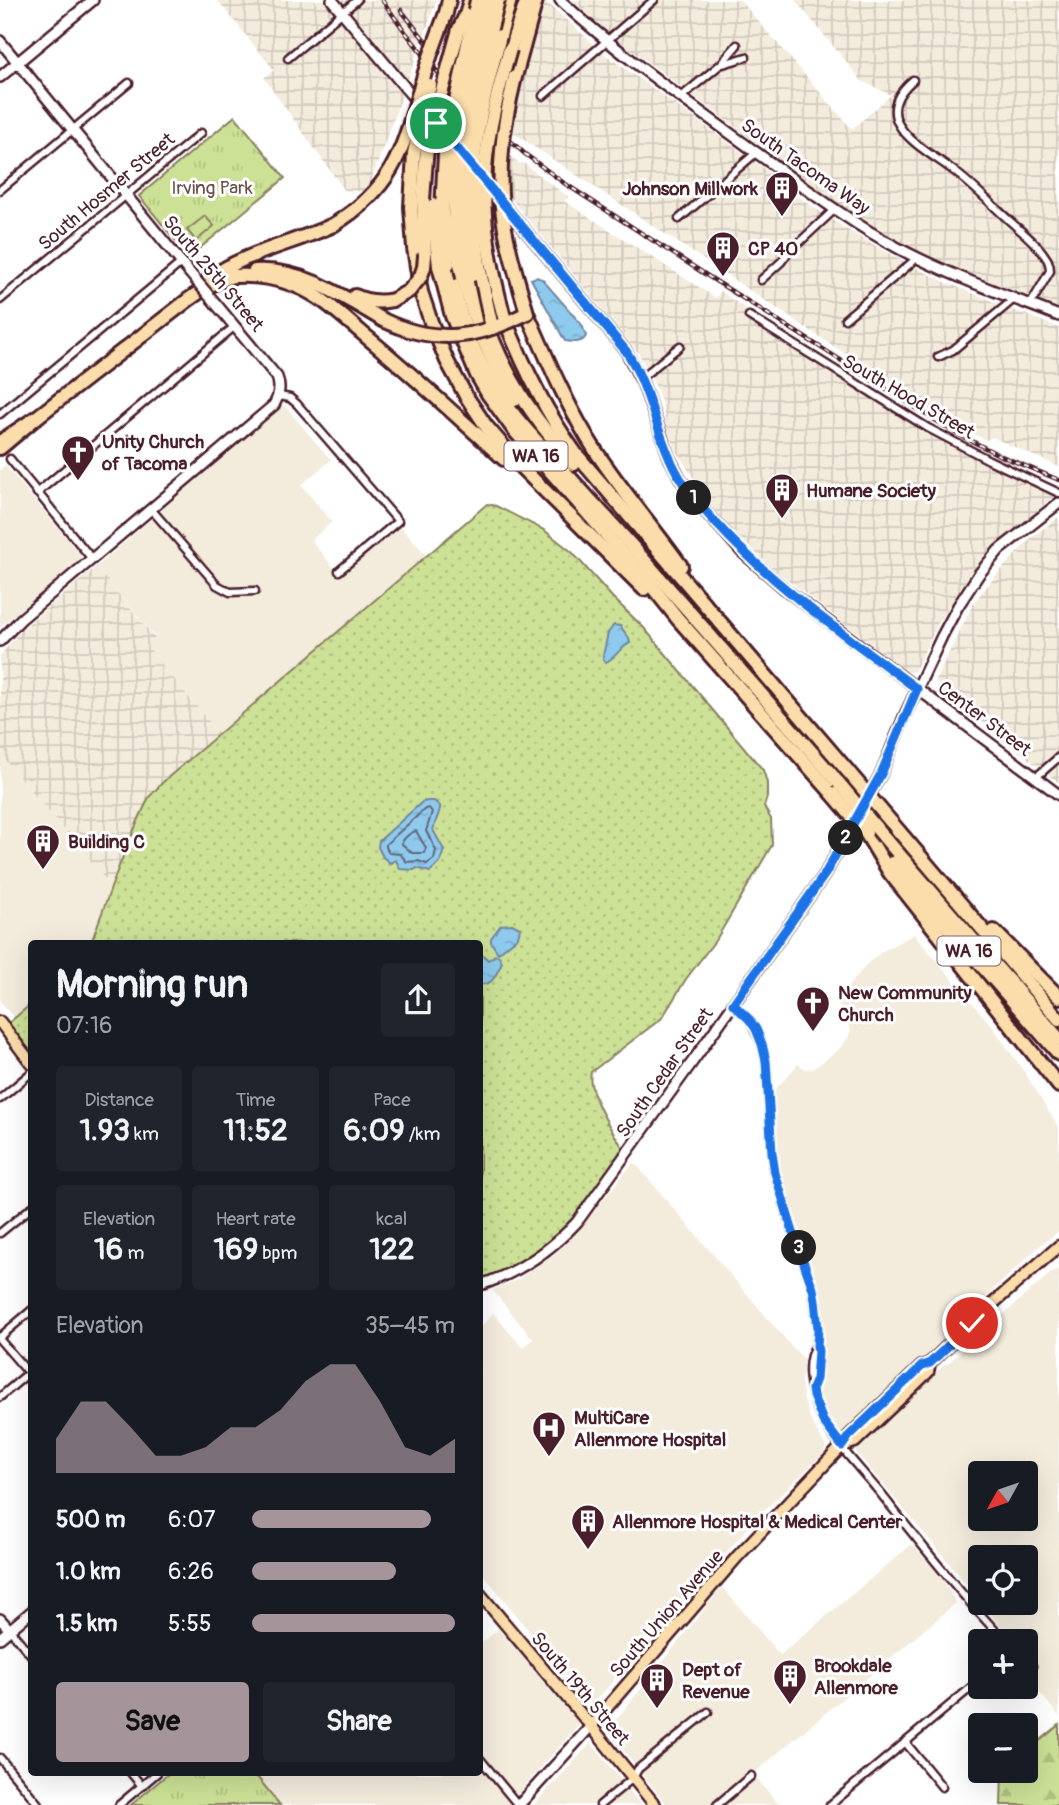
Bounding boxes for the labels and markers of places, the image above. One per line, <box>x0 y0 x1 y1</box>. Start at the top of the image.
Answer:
pin <box>406 93 466 153</box>
building icon: Johnson Millwork <box>763 169 801 218</box>
place label: Johnson Millwork <box>622 177 759 201</box>
building icon: CP 40 <box>704 229 742 278</box>
place label: CP 40 <box>748 237 798 261</box>
place label: Unity Church of Tacoma <box>101 430 204 476</box>
church icon: Unity Church of Tacoma <box>59 433 97 482</box>
building icon: Humane Society <box>763 471 801 520</box>
place label: Humane Society <box>806 479 937 503</box>
pin: 1 <box>676 480 712 516</box>
pin: 2 <box>828 820 864 856</box>
building icon: Building C <box>24 822 62 871</box>
place label: Building C <box>68 830 145 854</box>
place label: New Community Church <box>838 981 973 1027</box>
church icon: New Community Church <box>794 984 832 1033</box>
pin: 3 <box>782 1230 816 1266</box>
pin <box>942 1293 1002 1353</box>
place label: MultiCare Allenmore Hospital <box>574 1406 726 1452</box>
hospital icon: MultiCare Allenmore Hospital <box>530 1409 568 1458</box>
building icon: Allenmore Hospital & Medical Center <box>569 1502 607 1551</box>
place label: Allenmore Hospital & Medical Center <box>612 1510 902 1534</box>
place label: Brookdale Allenmore <box>814 1654 899 1700</box>
building icon: Brookdale Allenmore <box>771 1657 809 1706</box>
place label: Dept of Revenue <box>682 1658 750 1704</box>
building icon: Dept of Revenue <box>638 1661 676 1710</box>

